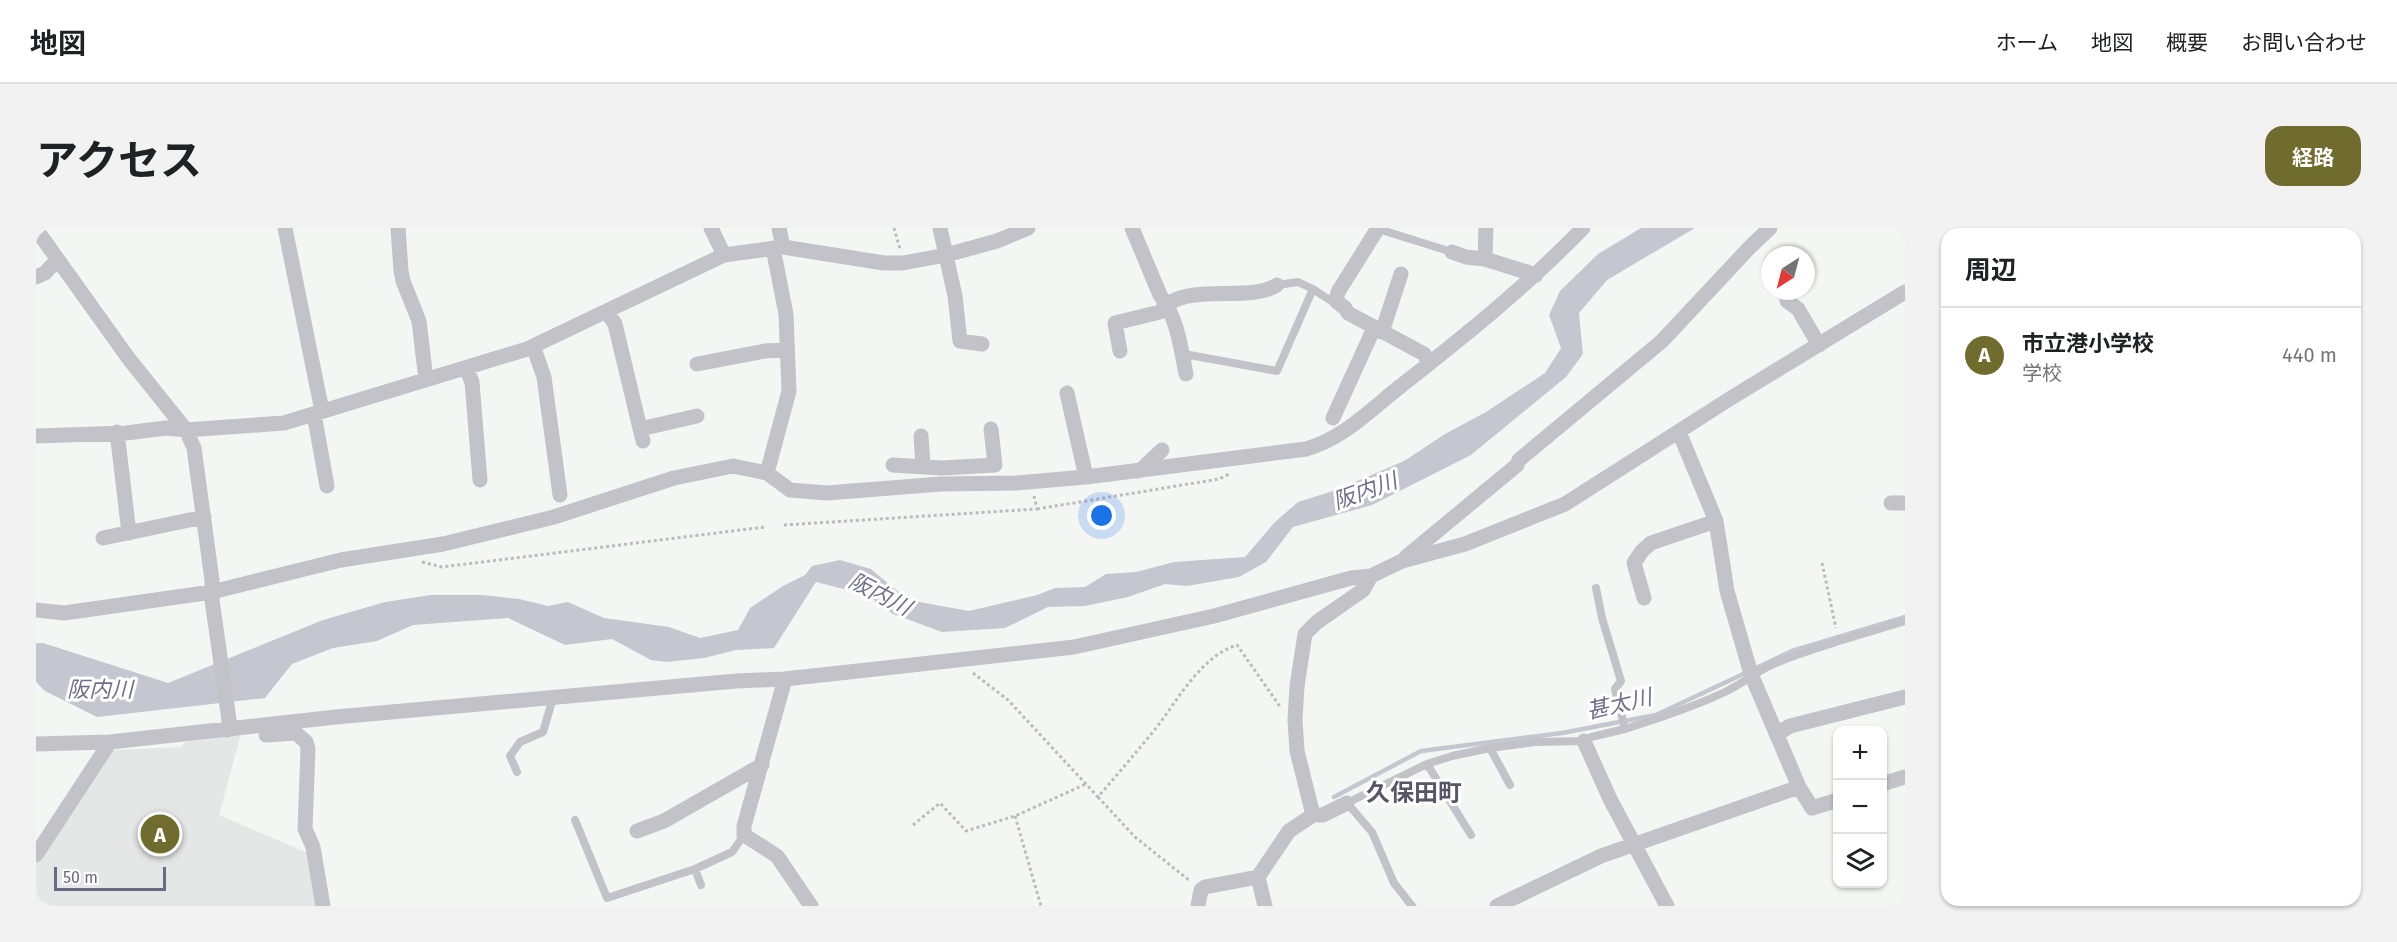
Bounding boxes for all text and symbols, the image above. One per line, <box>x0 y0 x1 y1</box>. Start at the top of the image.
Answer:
text: 地図 <box>30 27 86 60</box>
text: ホーム <box>1996 30 2058 56</box>
text: 地図 <box>2091 30 2133 56</box>
text: 概要 <box>2166 30 2208 56</box>
text: お問い合わせ <box>2241 30 2367 56</box>
button: 経路 <box>2265 126 2361 186</box>
text: アクセス <box>36 136 202 186</box>
north arrow <box>1761 246 1815 300</box>
text: 周辺 <box>1965 255 2017 286</box>
text: 市立港小学校 <box>2022 330 2154 357</box>
text: A <box>1979 343 1990 367</box>
text: 440 m <box>2282 343 2337 367</box>
text: 学校 <box>2022 361 2062 385</box>
water label: 阪内川 <box>1329 466 1402 515</box>
your location <box>1087 501 1116 530</box>
water label: 阪内川 <box>844 567 917 622</box>
water label: 阪内川 <box>67 676 135 703</box>
water label: 甚太川 <box>1584 683 1656 725</box>
map controls <box>1833 726 1887 888</box>
button: + <box>1833 726 1887 780</box>
district label: 久保田町 <box>1366 779 1462 807</box>
button: − <box>1833 780 1887 834</box>
pin: A <box>140 812 180 856</box>
button: layers <box>1833 834 1887 888</box>
scale bar <box>54 864 166 892</box>
text: 50 m <box>63 868 98 887</box>

